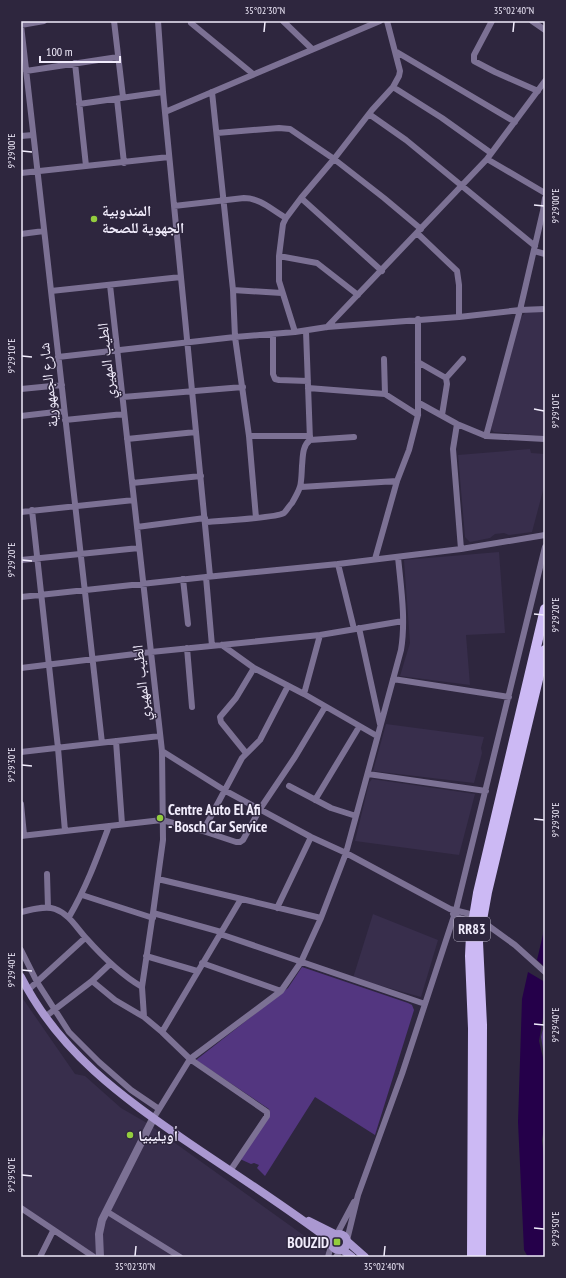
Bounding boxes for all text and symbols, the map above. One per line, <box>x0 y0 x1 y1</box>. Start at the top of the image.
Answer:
text: 35°02'30"N <box>245 4 285 17</box>
text: 35°02'40"N <box>494 4 534 17</box>
scale bar <box>40 38 120 64</box>
text: 100 m <box>46 44 73 59</box>
text: 9°29'00"E <box>5 134 18 168</box>
text: 9°29'00"E <box>549 189 562 223</box>
place label: المندوبية الجهوية للصحة <box>102 201 184 237</box>
marker: المندوبية الجهوية للصحة <box>89 214 99 224</box>
street label: الطيب المهيري <box>93 322 122 400</box>
text: 9°29'10"E <box>5 339 18 373</box>
street label: شارع الجمهورية <box>34 341 63 428</box>
text: 9°29'10"E <box>549 394 562 428</box>
text: 9°29'20"E <box>5 543 18 577</box>
text: 9°29'20"E <box>549 598 562 632</box>
street label: الطيب المهيري <box>128 644 157 722</box>
text: 9°29'30"E <box>5 748 18 782</box>
place label: Centre Auto El Afi - Bosch Car Service <box>168 800 267 836</box>
text: 9°29'30"E <box>549 803 562 837</box>
marker: Centre Auto El Afi - Bosch Car Service <box>155 813 165 823</box>
road number: RR83 <box>454 917 490 941</box>
text: 9°29'40"E <box>5 953 18 987</box>
text: 9°29'40"E <box>549 1008 562 1042</box>
place label: أويليبيا <box>138 1126 178 1145</box>
marker: أويليبيا <box>125 1130 135 1140</box>
text: 9°29'50"E <box>5 1158 18 1192</box>
text: 9°29'50"E <box>549 1212 562 1246</box>
place label: BOUZID <box>287 1233 329 1252</box>
marker: BOUZID <box>332 1237 342 1247</box>
text: 35°02'30"N <box>115 1260 155 1273</box>
text: 35°02'40"N <box>364 1260 404 1273</box>

